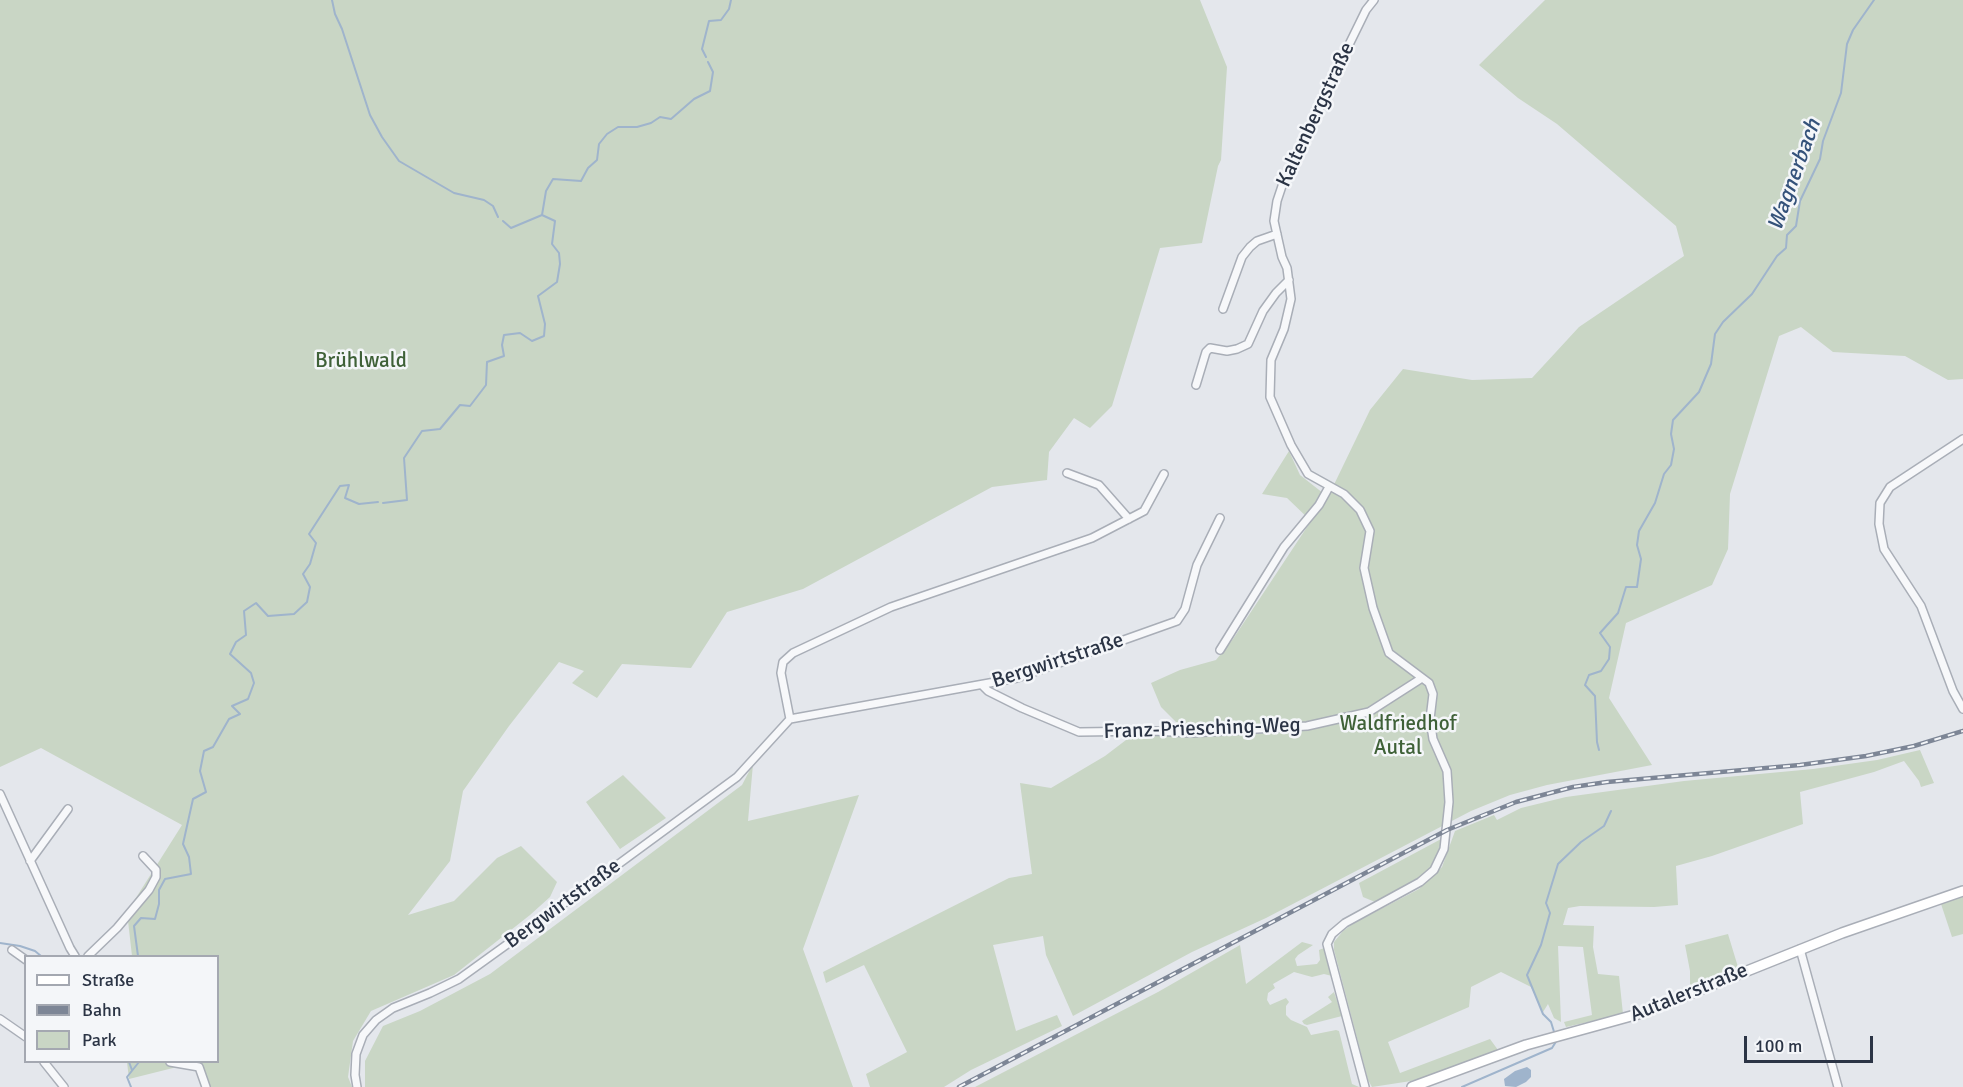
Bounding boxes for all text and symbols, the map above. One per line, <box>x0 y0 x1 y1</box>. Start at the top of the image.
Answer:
street label: Kaltenbergstraße <box>1271 39 1361 191</box>
water label: Wagnerbach <box>1763 116 1827 234</box>
park label: Brühlwald <box>315 348 407 374</box>
street label: Bergwirtstraße <box>989 628 1127 694</box>
park label: Waldfriedhof Autal <box>1340 711 1456 761</box>
street label: Franz-Priesching-Weg <box>1103 713 1301 745</box>
street label: Bergwirtstraße <box>500 854 626 954</box>
legend <box>24 955 219 1063</box>
street label: Autalerstraße <box>1626 958 1752 1028</box>
text: Straße <box>82 969 134 991</box>
text: Bahn <box>82 999 122 1021</box>
scale bar <box>1747 1024 1876 1062</box>
text: Park <box>82 1029 117 1051</box>
text: 100 m <box>1755 1035 1802 1057</box>

